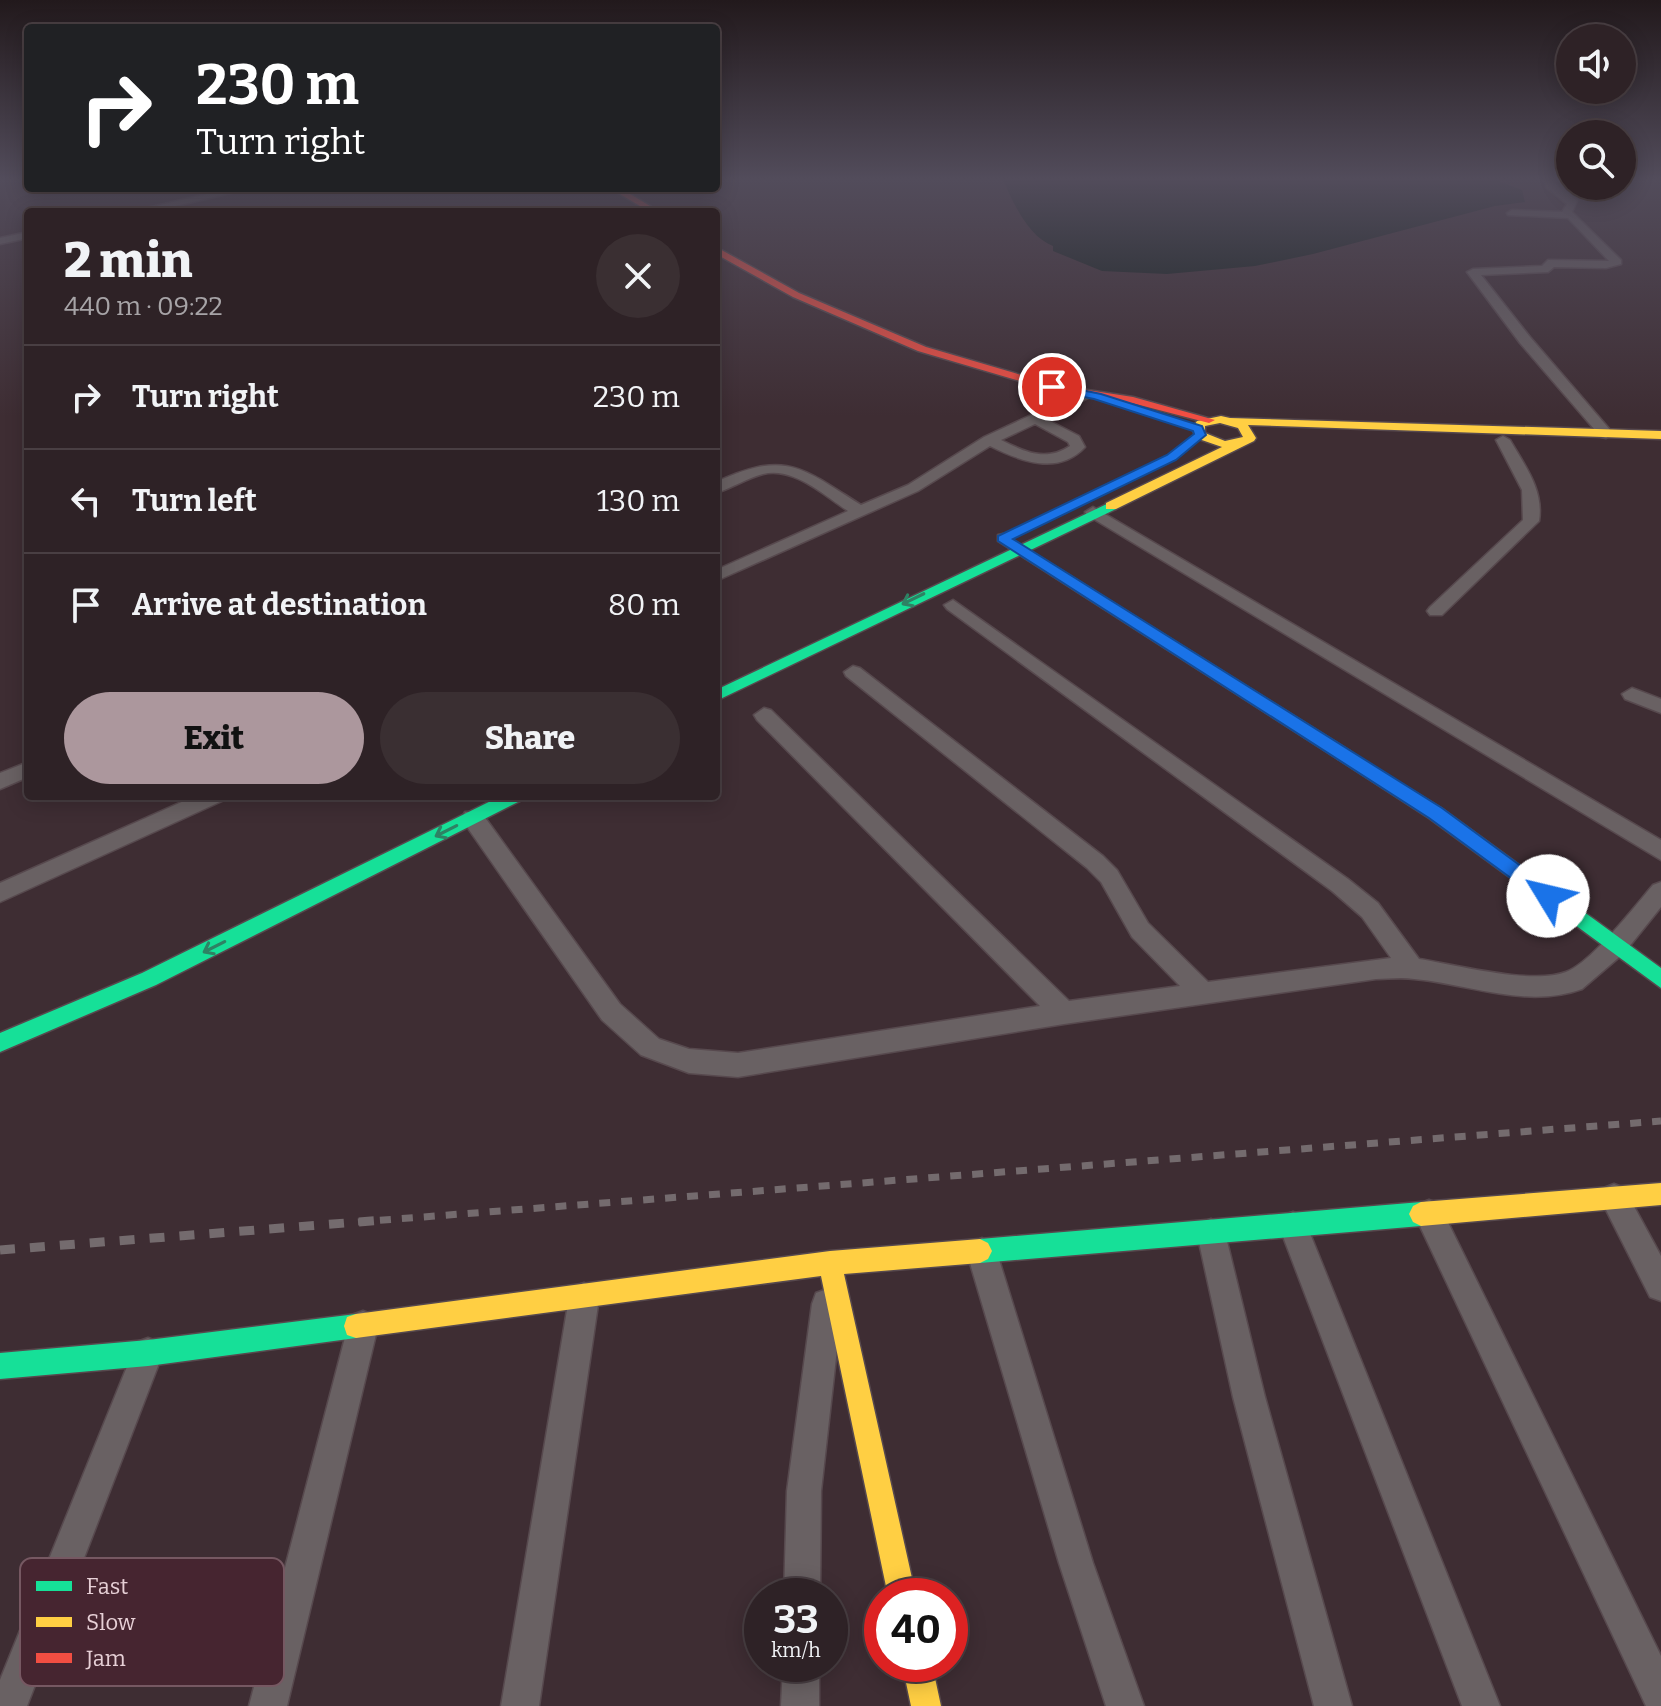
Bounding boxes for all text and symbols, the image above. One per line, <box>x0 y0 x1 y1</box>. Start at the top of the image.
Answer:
map controls <box>1556 24 1636 200</box>
button: sound <box>1556 24 1636 104</box>
text: 230 m <box>196 52 359 119</box>
icon: right <box>64 56 168 160</box>
text: Turn right <box>196 120 365 164</box>
button: search <box>1556 120 1636 200</box>
text: 2 min <box>64 232 192 290</box>
button: close <box>596 234 680 318</box>
text: 440 m · 09:22 <box>64 291 223 322</box>
pin <box>1018 353 1086 421</box>
icon: arrive <box>1030 365 1074 409</box>
icon: right <box>64 375 108 419</box>
text: Turn right <box>132 379 279 415</box>
text: 230 m <box>593 379 680 415</box>
icon: left <box>64 479 108 523</box>
text: Turn left <box>132 483 257 519</box>
text: 130 m <box>597 483 680 519</box>
icon: arrive <box>64 583 108 627</box>
text: Arrive at destination <box>132 587 427 623</box>
text: 80 m <box>608 587 680 623</box>
one-way arrow <box>901 592 925 607</box>
button: Exit <box>64 692 364 784</box>
button: Share <box>380 692 680 784</box>
one-way arrow <box>435 824 459 839</box>
position arrow <box>1506 854 1590 938</box>
one-way arrow <box>202 940 226 955</box>
legend <box>20 1558 284 1686</box>
text: Fast <box>86 1573 128 1600</box>
speed limit sign: 40 <box>864 1578 968 1682</box>
text: 33 <box>773 1596 819 1644</box>
text: Slow <box>86 1609 136 1636</box>
text: km/h <box>771 1638 821 1662</box>
text: Jam <box>85 1645 126 1672</box>

